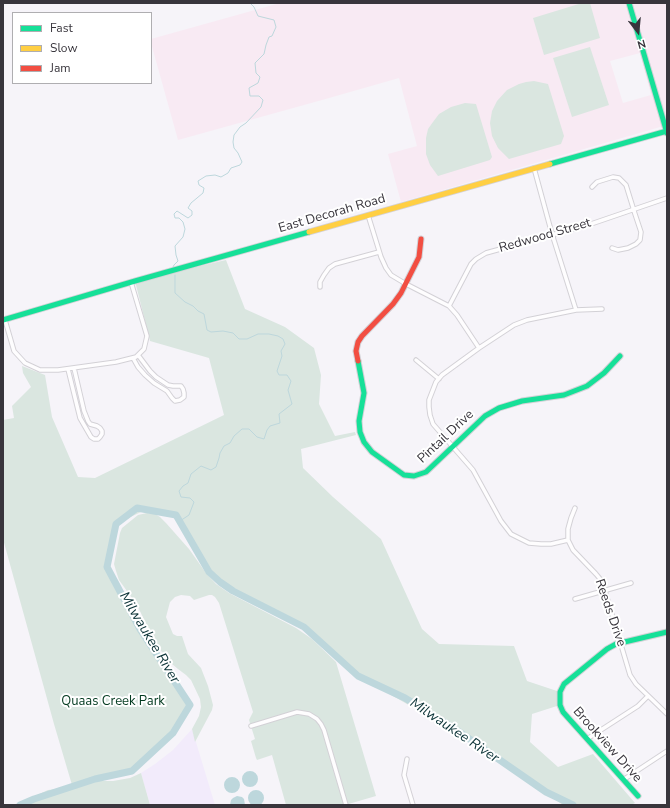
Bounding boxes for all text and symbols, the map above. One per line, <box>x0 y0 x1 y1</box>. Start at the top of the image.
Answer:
legend <box>12 12 152 84</box>
north arrow <box>618 12 658 52</box>
text: Fast <box>50 20 73 36</box>
text: N <box>635 36 647 52</box>
text: Slow <box>50 40 78 56</box>
text: Jam <box>50 60 71 76</box>
street label: East Decorah Road <box>277 191 387 237</box>
street label: Redwood Street <box>497 215 593 257</box>
street label: Pintail Drive <box>415 407 477 467</box>
street label: Reeds Drive <box>591 577 629 649</box>
water label: Milwaukee River <box>115 589 183 687</box>
park label: Quaas Creek Park <box>61 694 165 710</box>
water label: Milwaukee River <box>406 695 502 767</box>
street label: Brookview Drive <box>569 704 645 786</box>

